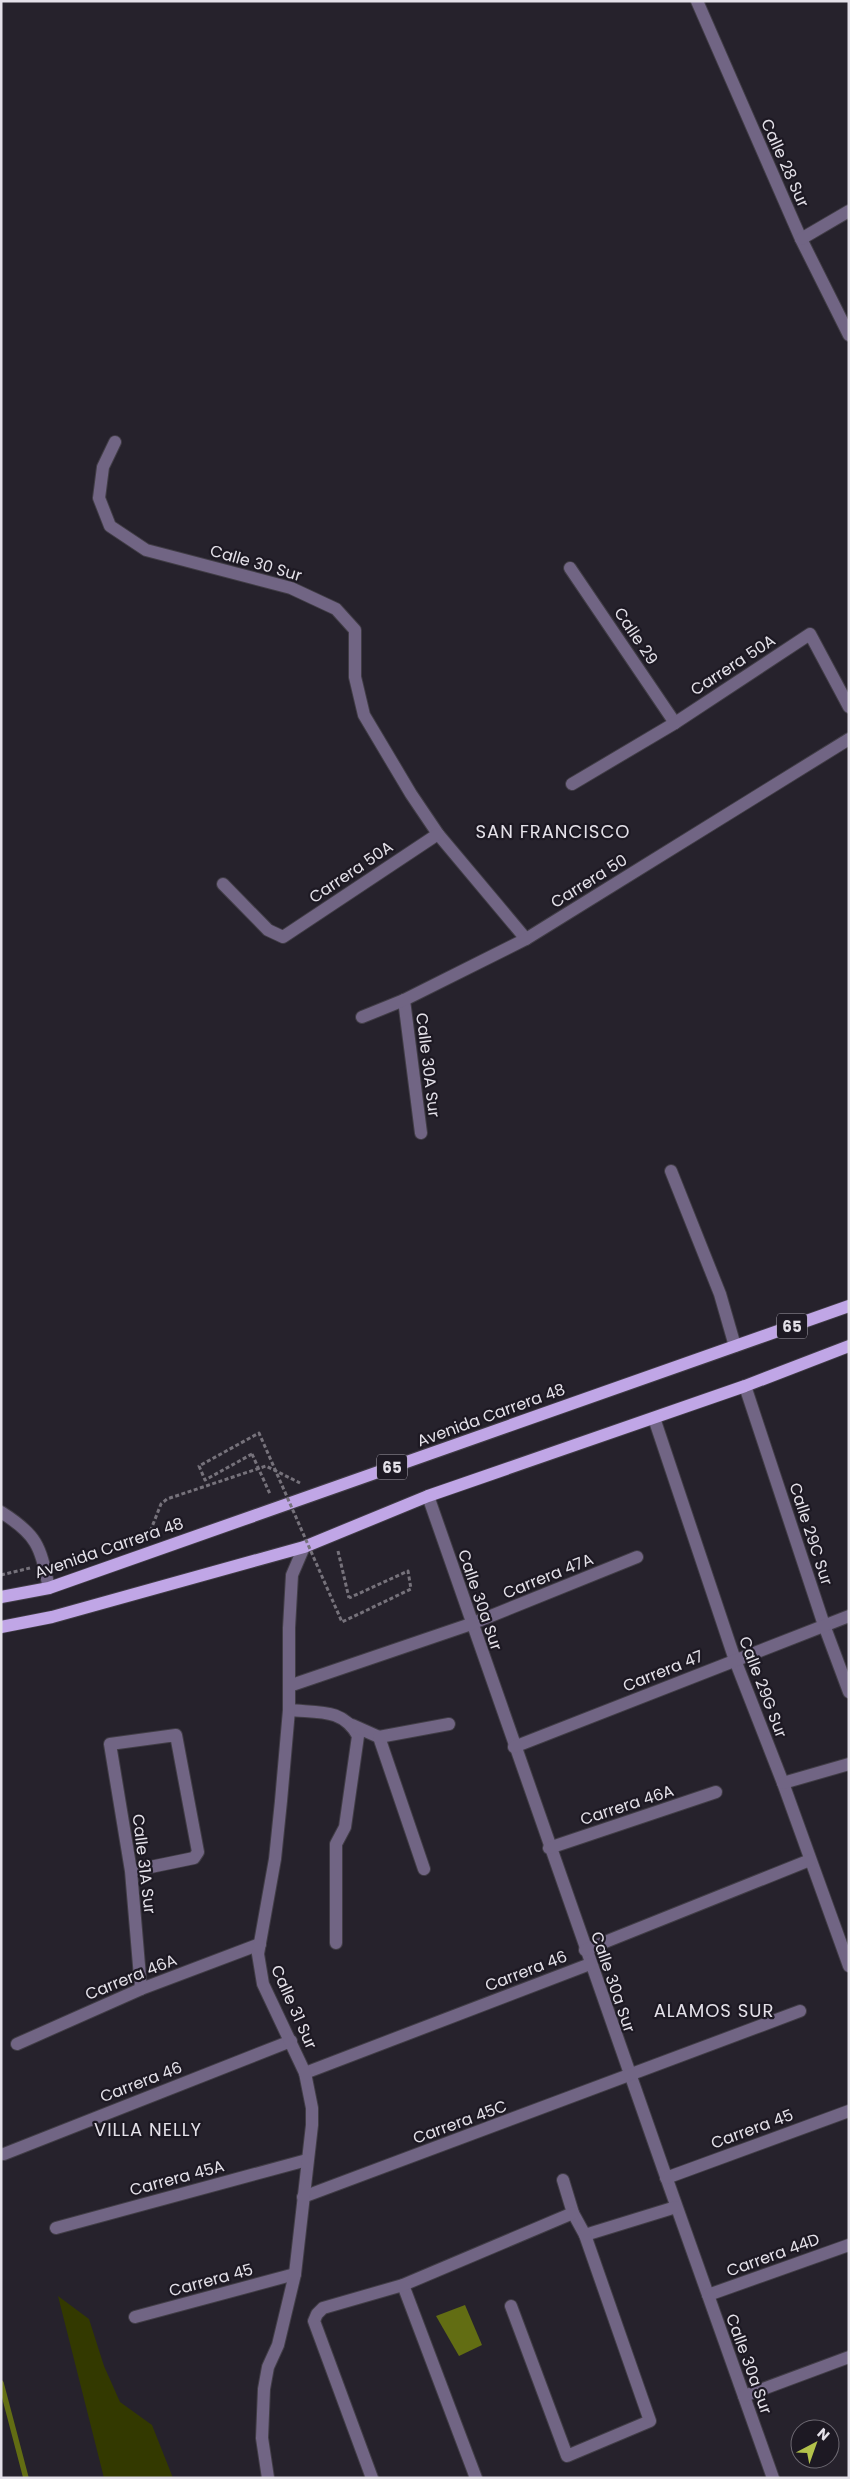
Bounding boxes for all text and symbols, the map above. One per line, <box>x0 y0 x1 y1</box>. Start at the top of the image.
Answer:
street label: Calle 28 Sur <box>755 115 815 211</box>
street label: Calle 30 Sur <box>207 539 305 587</box>
street label: Calle 29 <box>608 603 664 669</box>
street label: Carrera 50A <box>686 629 780 701</box>
district label: SAN FRANCISCO <box>476 819 630 844</box>
street label: Carrera 50A <box>304 835 398 909</box>
street label: Carrera 50 <box>546 848 632 914</box>
street label: Calle 30A Sur <box>410 1011 446 1119</box>
road number: 65 <box>777 1314 807 1338</box>
street label: Avenida Carrera 48 <box>414 1378 568 1452</box>
road number: 65 <box>377 1454 407 1480</box>
street label: Calle 29C Sur <box>784 1480 838 1588</box>
street label: Avenida Carrera 48 <box>31 1512 187 1584</box>
street label: Calle 30a Sur <box>452 1546 508 1654</box>
street label: Carrera 47A <box>499 1547 597 1605</box>
street label: Calle 29G Sur <box>733 1633 793 1741</box>
street label: Carrera 47 <box>619 1644 707 1698</box>
street label: Carrera 46A <box>577 1779 677 1831</box>
street label: Calle 31A Sur <box>126 1813 162 1915</box>
street label: Calle 30a Sur <box>585 1928 641 2036</box>
street label: Carrera 46 <box>482 1945 570 1997</box>
street label: Carrera 46A <box>82 1948 181 2006</box>
street label: Calle 31 Sur <box>265 1961 323 2053</box>
district label: ALAMOS SUR <box>654 1998 774 2023</box>
street label: Carrera 46 <box>97 2056 185 2108</box>
street label: Carrera 45C <box>410 2094 510 2150</box>
street label: Carrera 45 <box>708 2103 796 2155</box>
district label: VILLA NELLY <box>94 2117 202 2142</box>
street label: Carrera 45A <box>127 2154 227 2202</box>
street label: Carrera 44D <box>723 2228 823 2282</box>
street label: Carrera 45 <box>166 2258 256 2302</box>
street label: Calle 30a Sur <box>720 2311 778 2417</box>
north arrow <box>790 2419 840 2469</box>
text: N <box>813 2423 834 2445</box>

